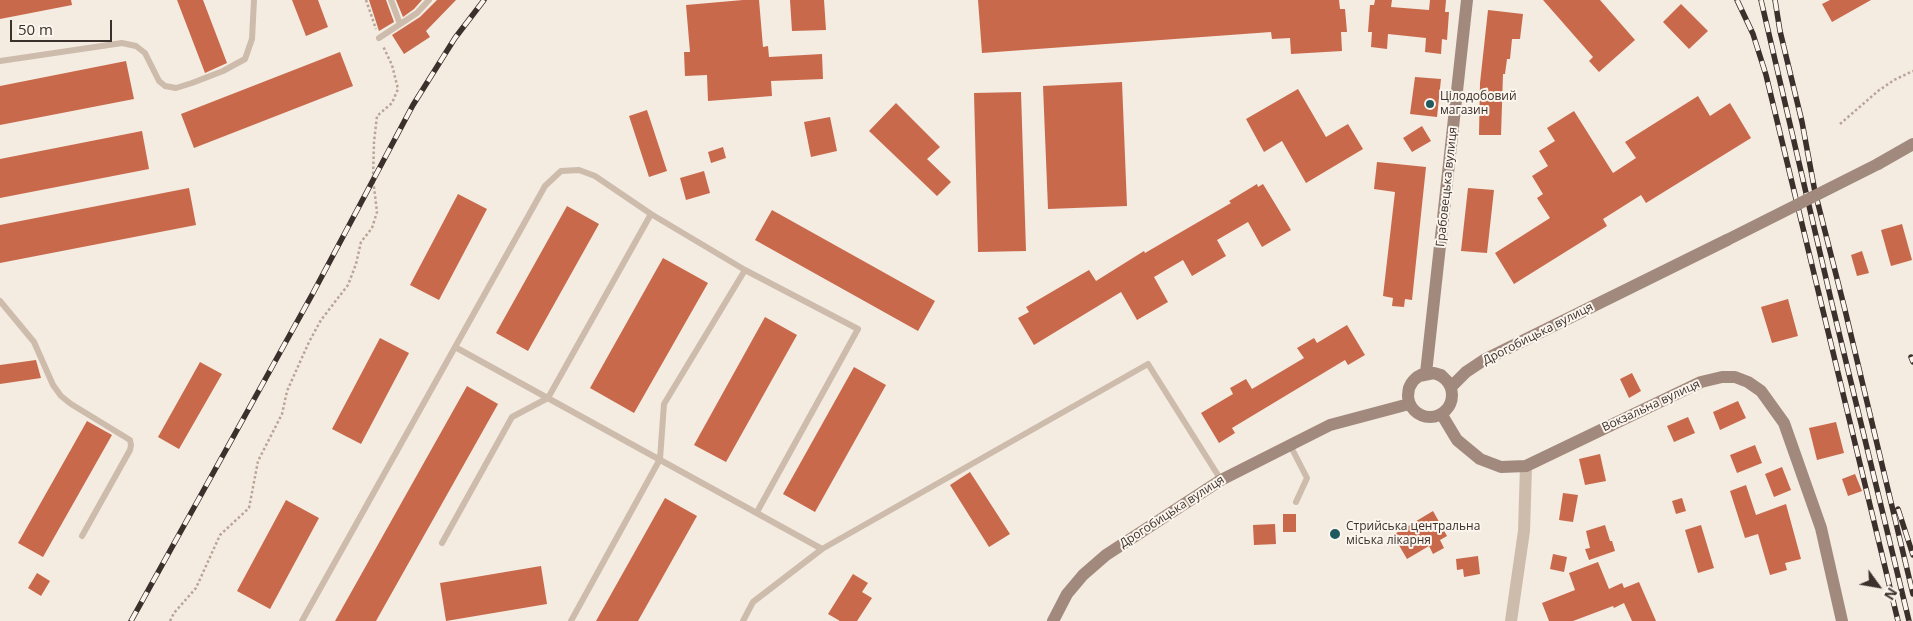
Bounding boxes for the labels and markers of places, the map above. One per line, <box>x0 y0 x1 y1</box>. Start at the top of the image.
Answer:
place label: Цілодобовий магазин <box>1440 90 1517 118</box>
marker: Цілодобовий магазин <box>1424 98 1436 110</box>
place label: Стрийська центральна міська лікарня <box>1346 520 1480 548</box>
marker: Стрийська центральна міська лікарня <box>1328 527 1342 541</box>

